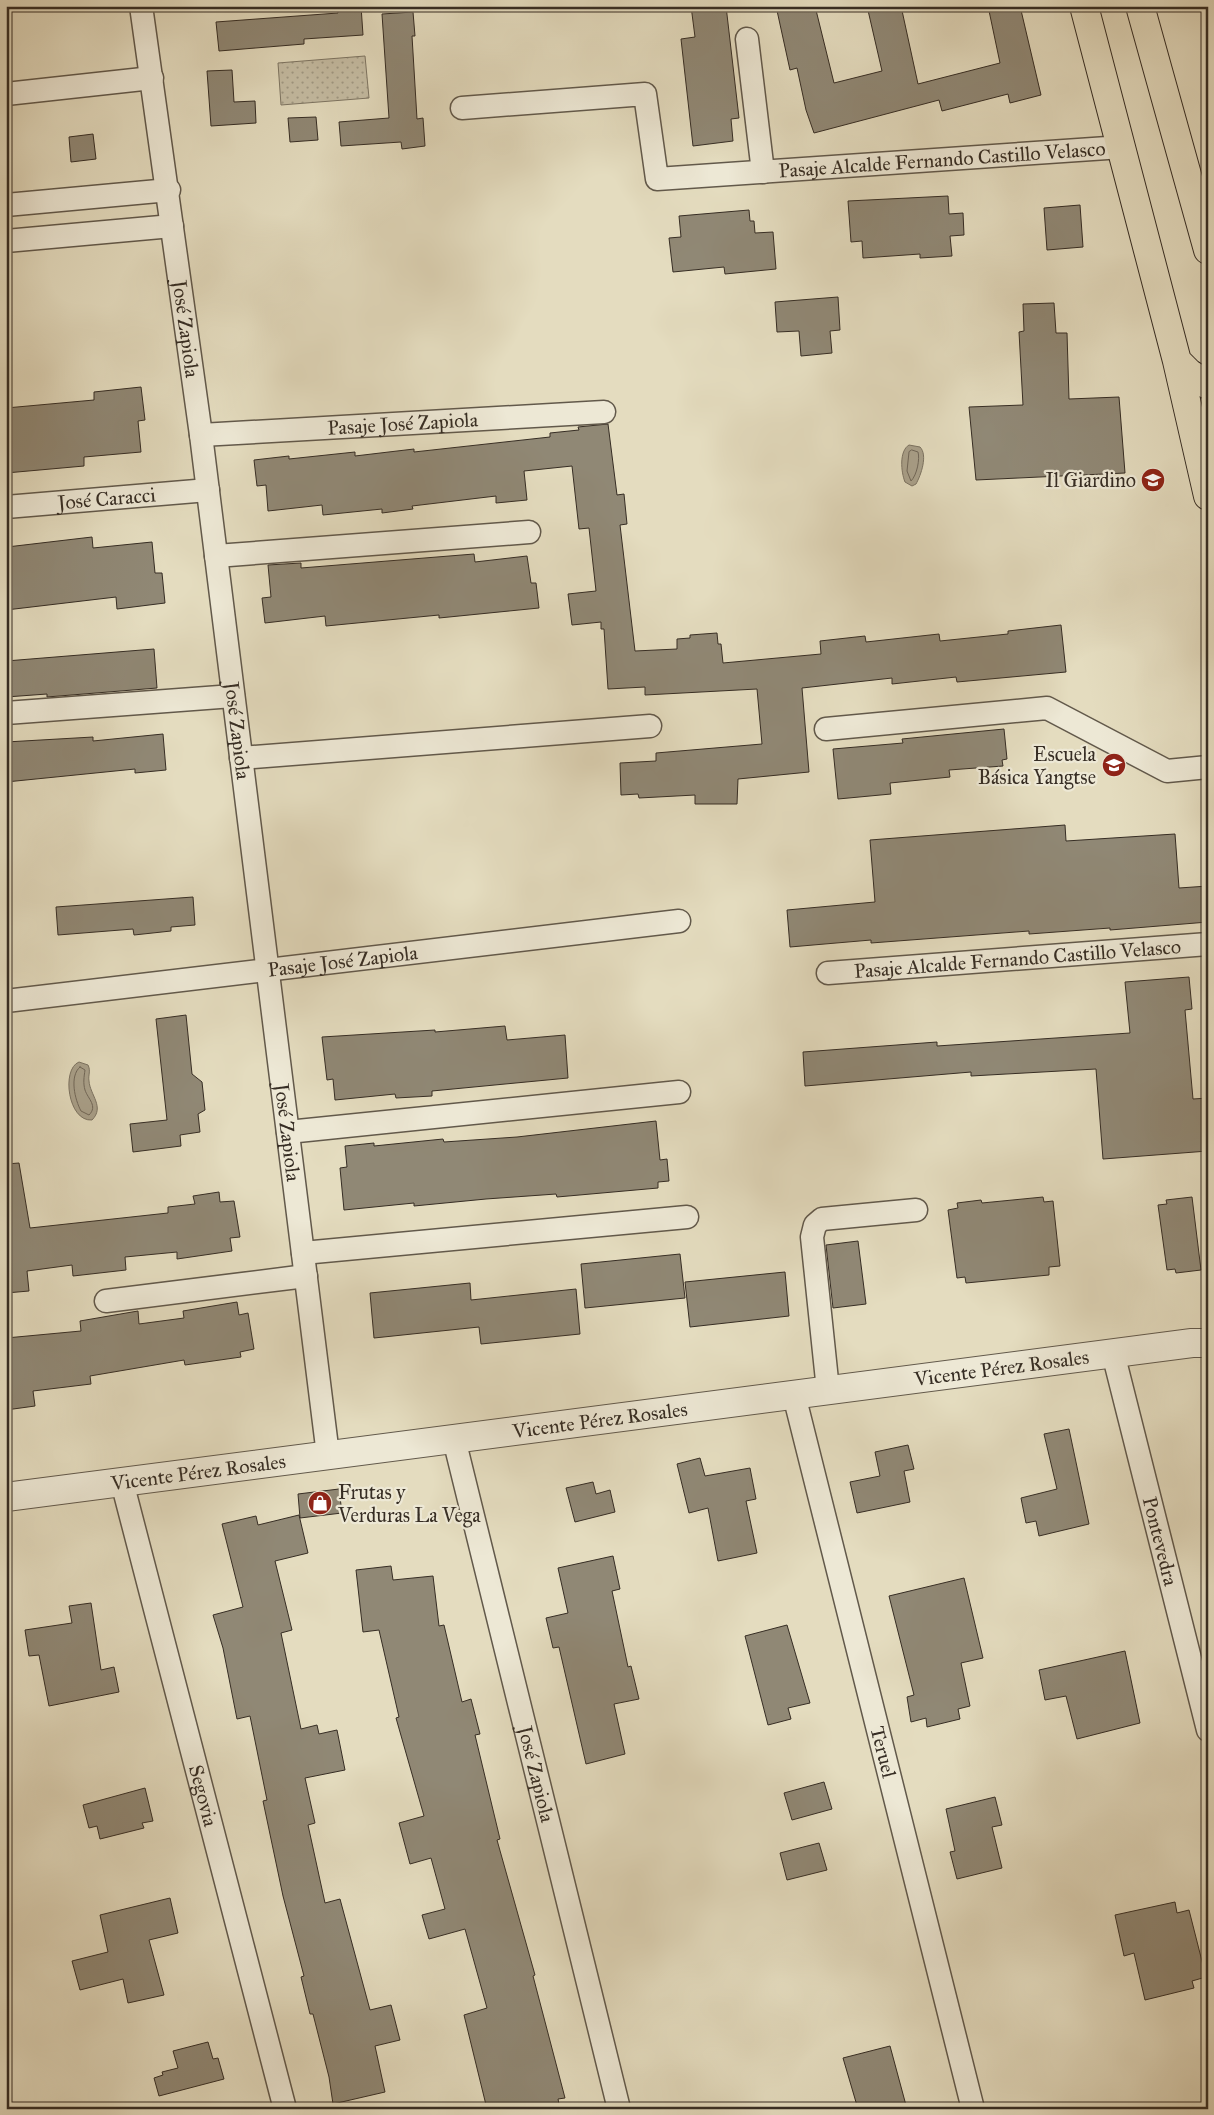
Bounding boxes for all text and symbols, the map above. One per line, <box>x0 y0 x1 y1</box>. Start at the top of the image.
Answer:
street label: Pasaje Alcalde Fernando Castillo Velasco <box>778 136 1106 183</box>
street label: José Zapiola <box>166 277 205 380</box>
street label: Pasaje José Zapiola <box>327 407 479 440</box>
school or university icon: Il Giardino <box>1140 467 1166 493</box>
place label: Il Giardino <box>1045 468 1136 492</box>
street label: José Caracci <box>55 482 157 516</box>
street label: José Zapiola <box>219 678 256 781</box>
place label: Escuela Básica Yangtse <box>978 742 1097 790</box>
school or university icon: Escuela Básica Yangtse <box>1101 752 1127 778</box>
street label: Pasaje Alcalde Fernando Castillo Velasco <box>853 934 1182 983</box>
street label: Pasaje José Zapiola <box>266 940 420 982</box>
street label: José Zapiola <box>269 1080 306 1183</box>
street label: Vicente Pérez Rosales <box>912 1344 1090 1391</box>
street label: Vicente Pérez Rosales <box>510 1397 689 1443</box>
street label: Vicente Pérez Rosales <box>109 1449 287 1495</box>
place label: Frutas y Verduras La Vega <box>337 1480 481 1528</box>
shop icon: Frutas y Verduras La Vega <box>307 1490 333 1516</box>
street label: Pontevedra <box>1138 1494 1183 1589</box>
street label: José Zapiola <box>512 1721 560 1825</box>
street label: Teruel <box>865 1724 902 1781</box>
street label: Segovia <box>184 1762 223 1830</box>

